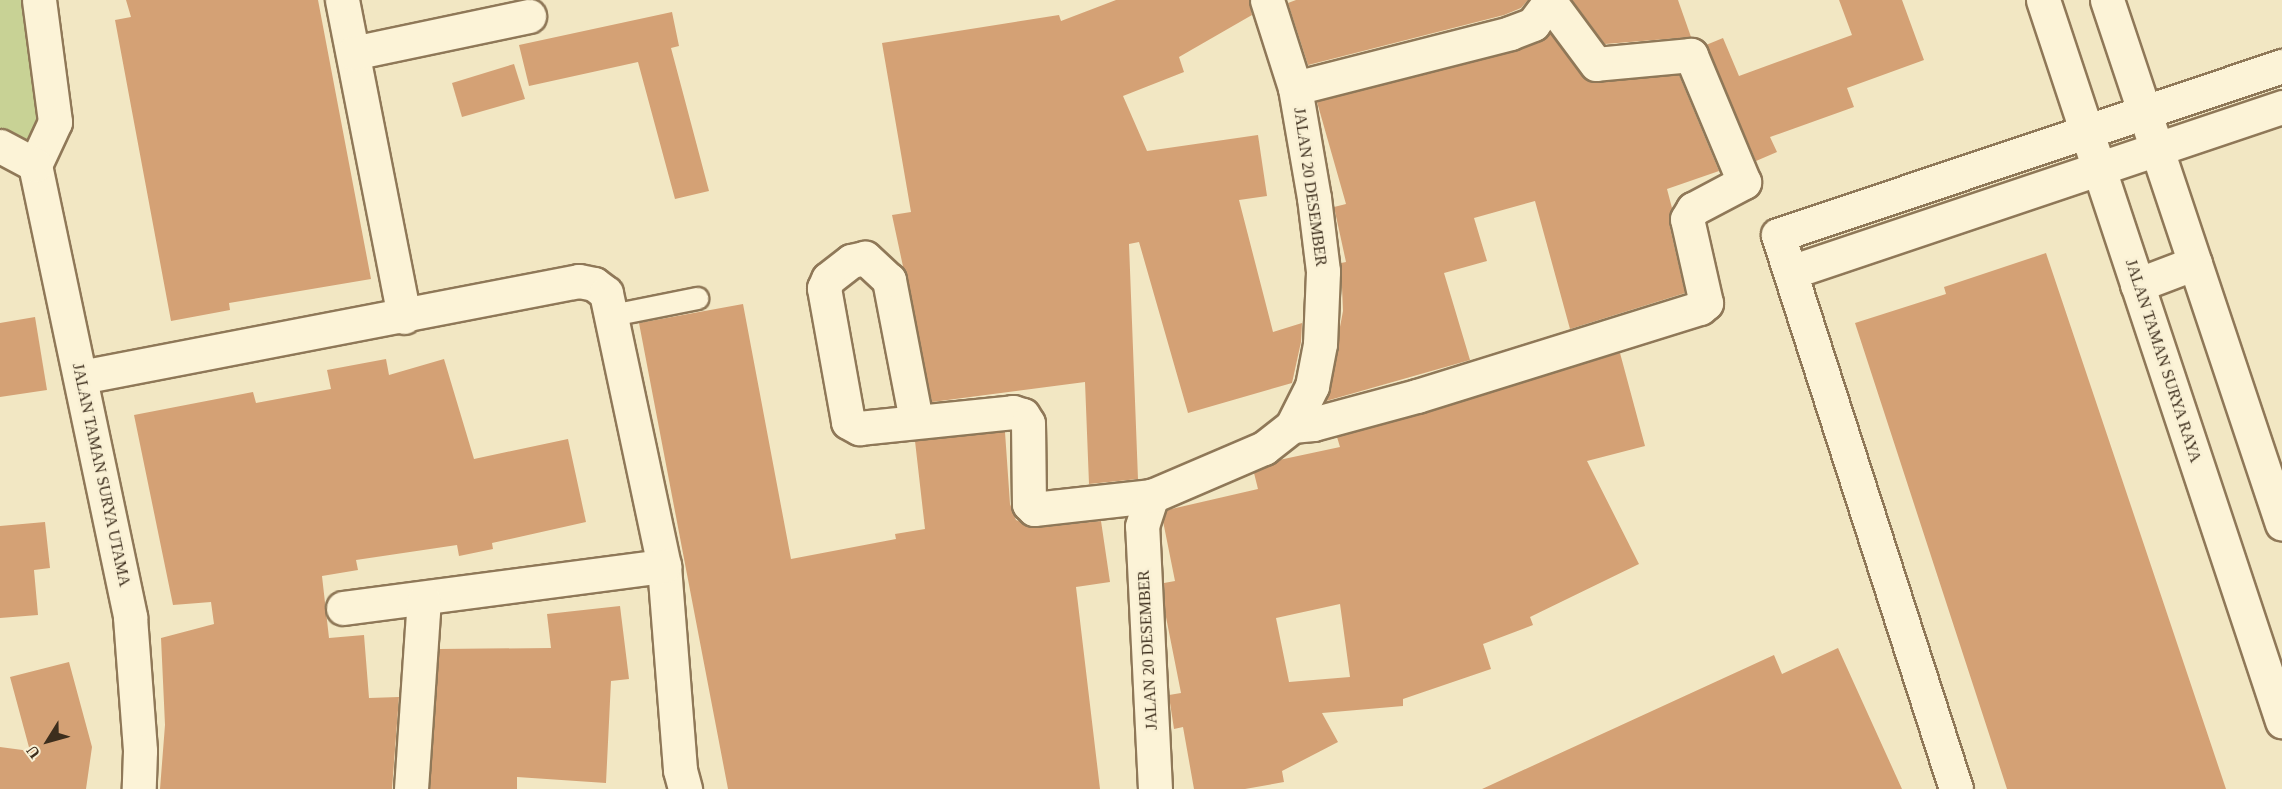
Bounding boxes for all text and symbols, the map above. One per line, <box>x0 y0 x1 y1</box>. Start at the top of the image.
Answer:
street label: JALAN 20 DESEMBER <box>1289 106 1331 268</box>
street label: JALAN TAMAN SURYA RAYA <box>2121 256 2205 466</box>
street label: JALAN TAMAN SURYA UTAMA <box>68 361 134 589</box>
street label: JALAN 20 DESEMBER <box>1134 570 1162 730</box>
north arrow <box>18 711 78 771</box>
text: U <box>23 742 43 762</box>

